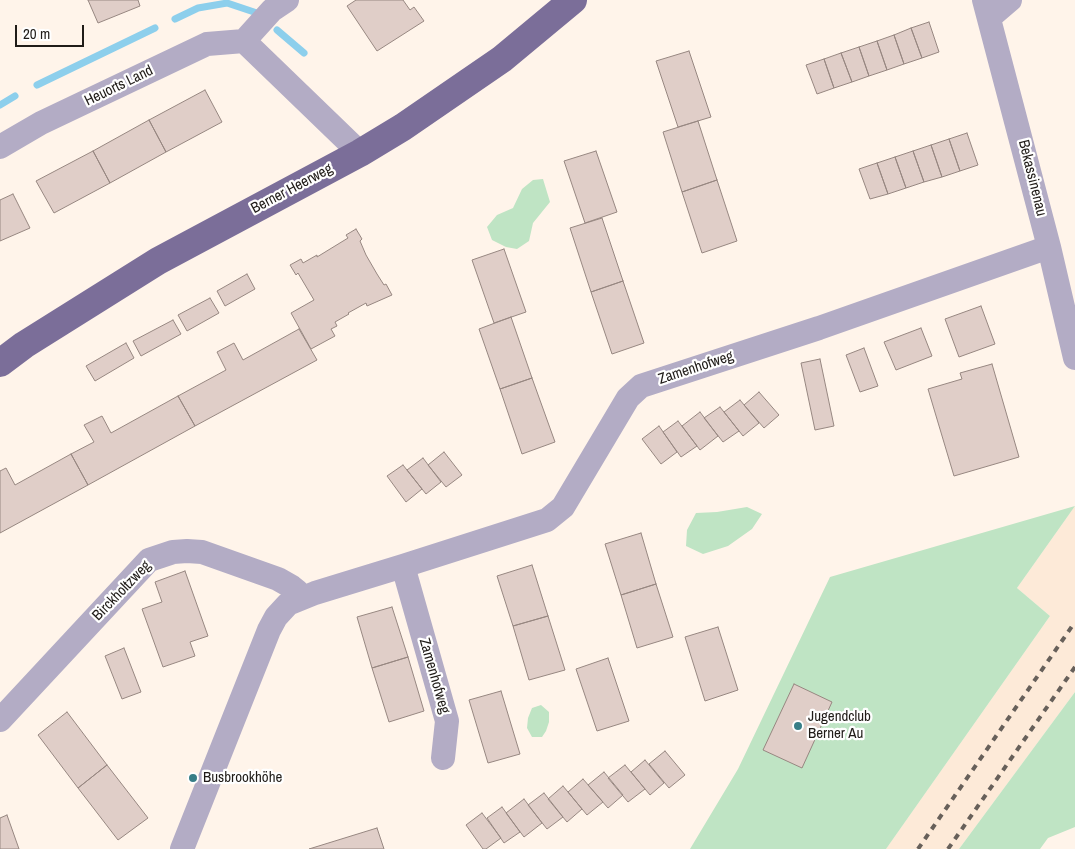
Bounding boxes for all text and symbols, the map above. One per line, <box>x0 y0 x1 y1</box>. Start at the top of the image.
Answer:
scale bar <box>18 15 86 47</box>
text: 20 m <box>23 23 50 44</box>
street label: Heuorts Land <box>82 62 156 110</box>
street label: Bekassinenau <box>1014 138 1050 218</box>
street label: Berner Heerweg <box>248 160 336 218</box>
street label: Zamenhofweg <box>656 347 736 389</box>
street label: Birckholtzweg <box>89 557 155 625</box>
street label: Zamenhofweg <box>415 636 453 716</box>
place label: Jugendclub Berner Au <box>808 708 871 743</box>
marker: Jugendclub Berner Au <box>792 720 804 732</box>
place label: Busbrookhöhe <box>203 769 282 787</box>
marker: Busbrookhöhe <box>187 772 199 784</box>

